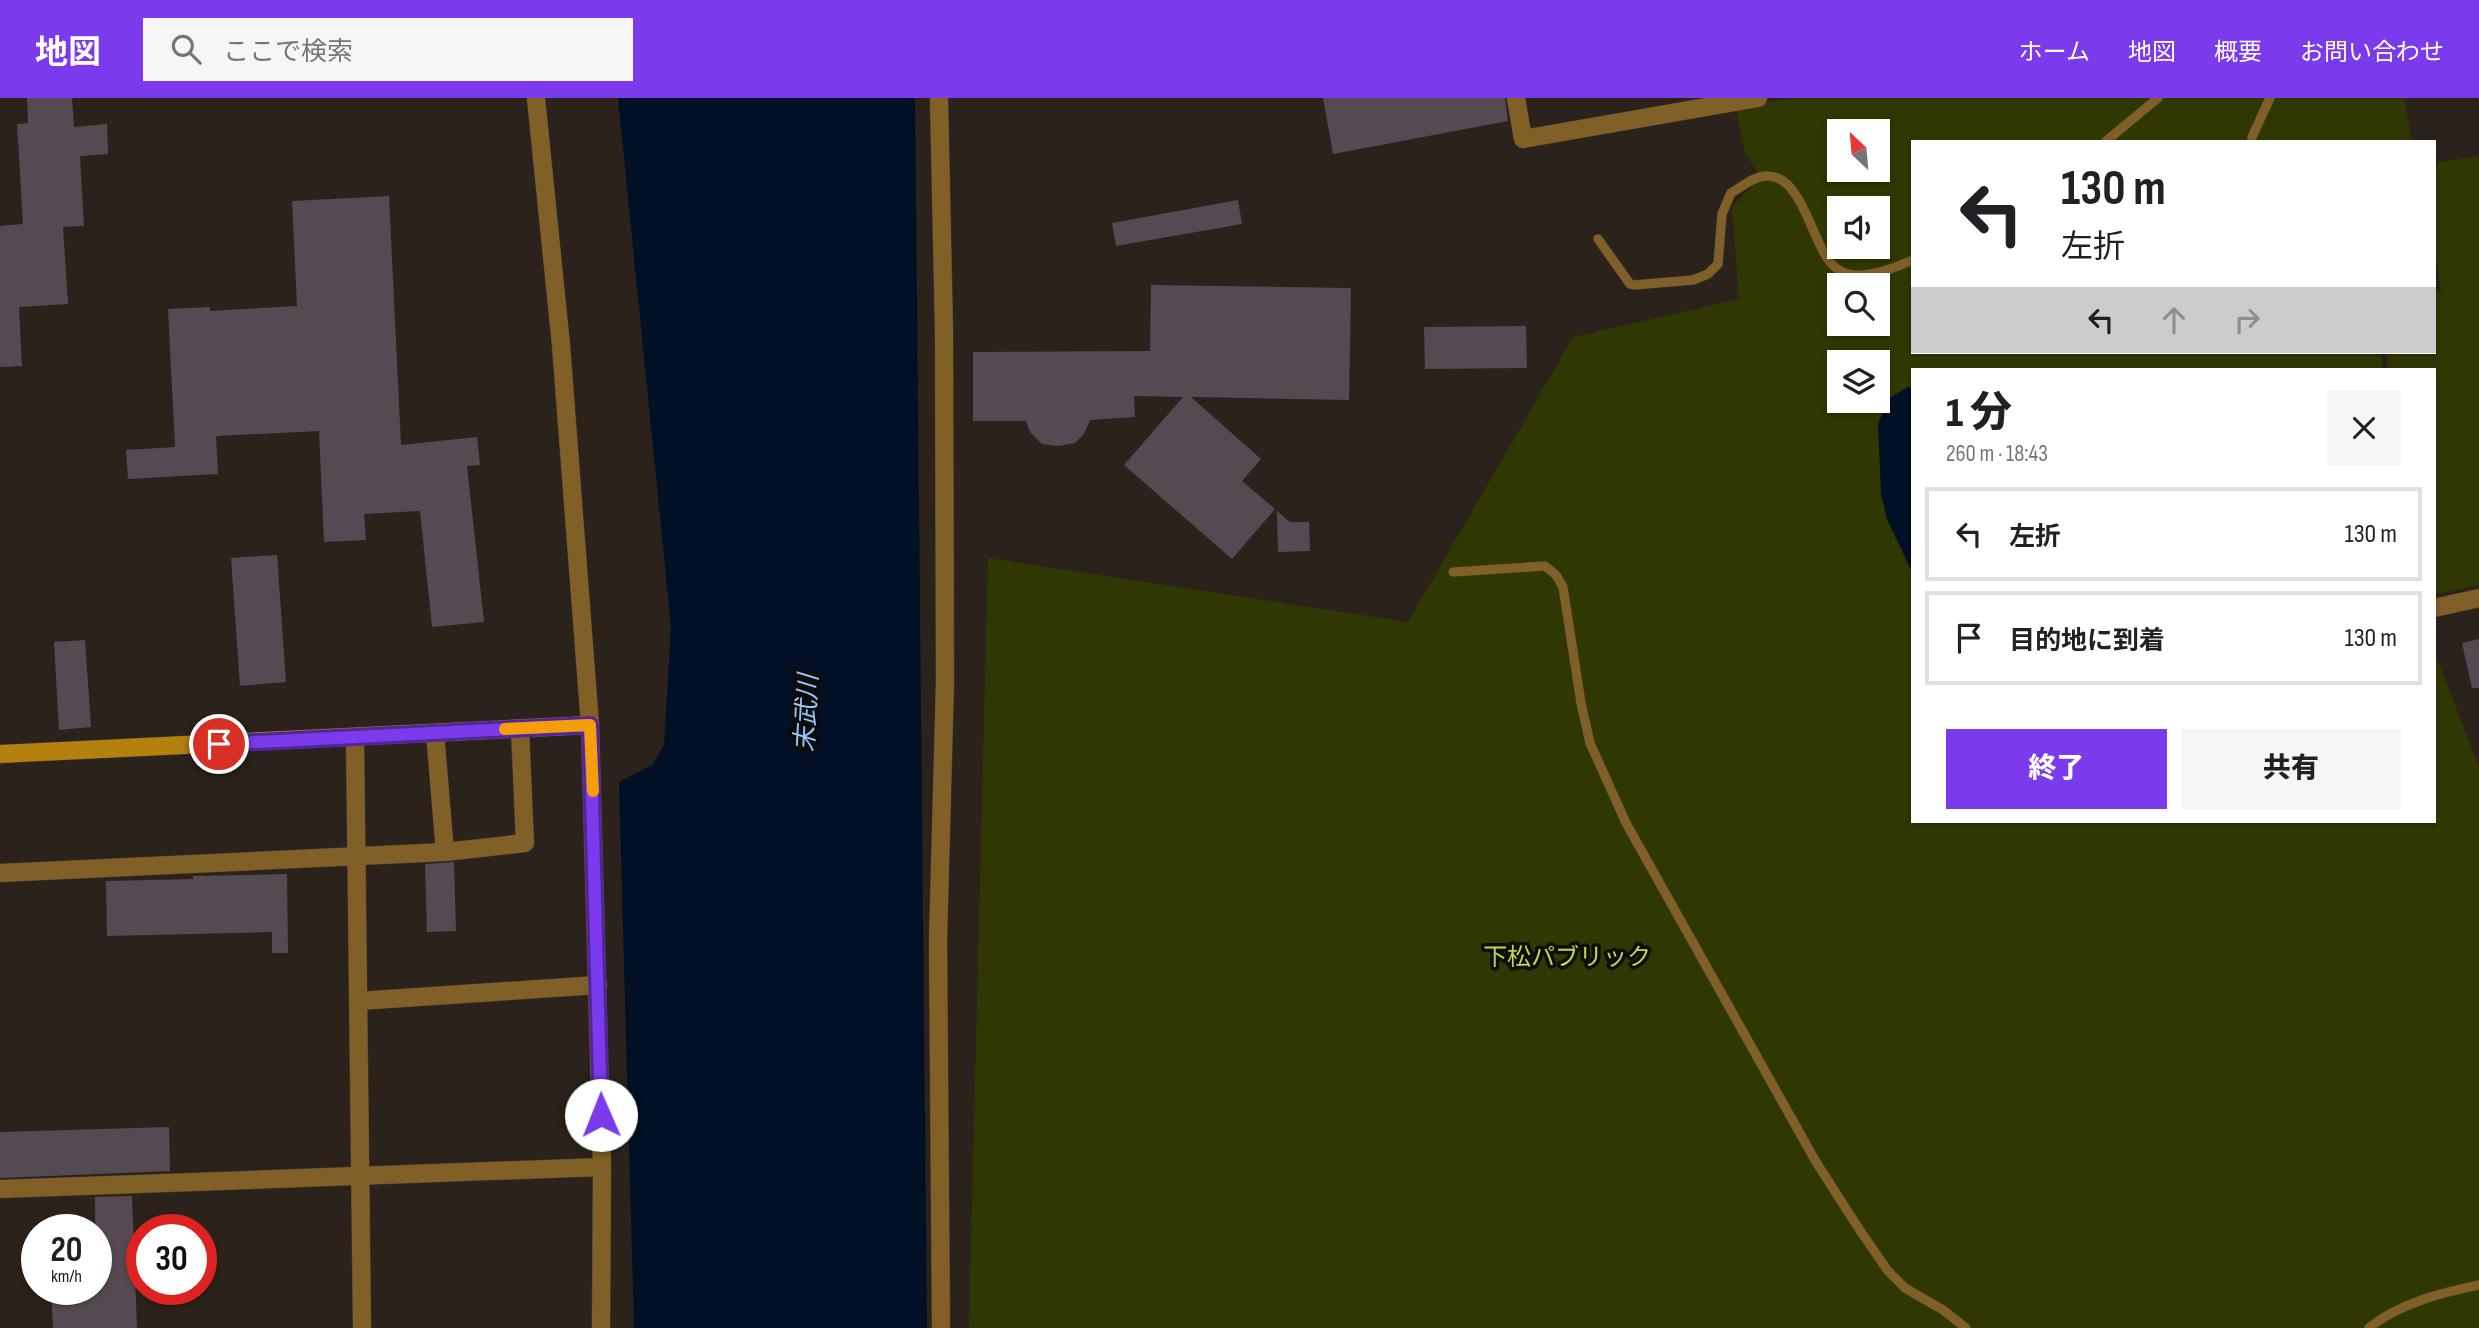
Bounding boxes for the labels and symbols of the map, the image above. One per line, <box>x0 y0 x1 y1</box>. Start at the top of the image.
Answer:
north arrow <box>1827 119 1890 182</box>
water label: 末武川 <box>790 670 825 753</box>
pin <box>189 714 249 774</box>
park label: 下松パブリック <box>1483 943 1651 972</box>
position arrow <box>564 1078 638 1152</box>
speed limit sign: 30 <box>126 1214 217 1305</box>

